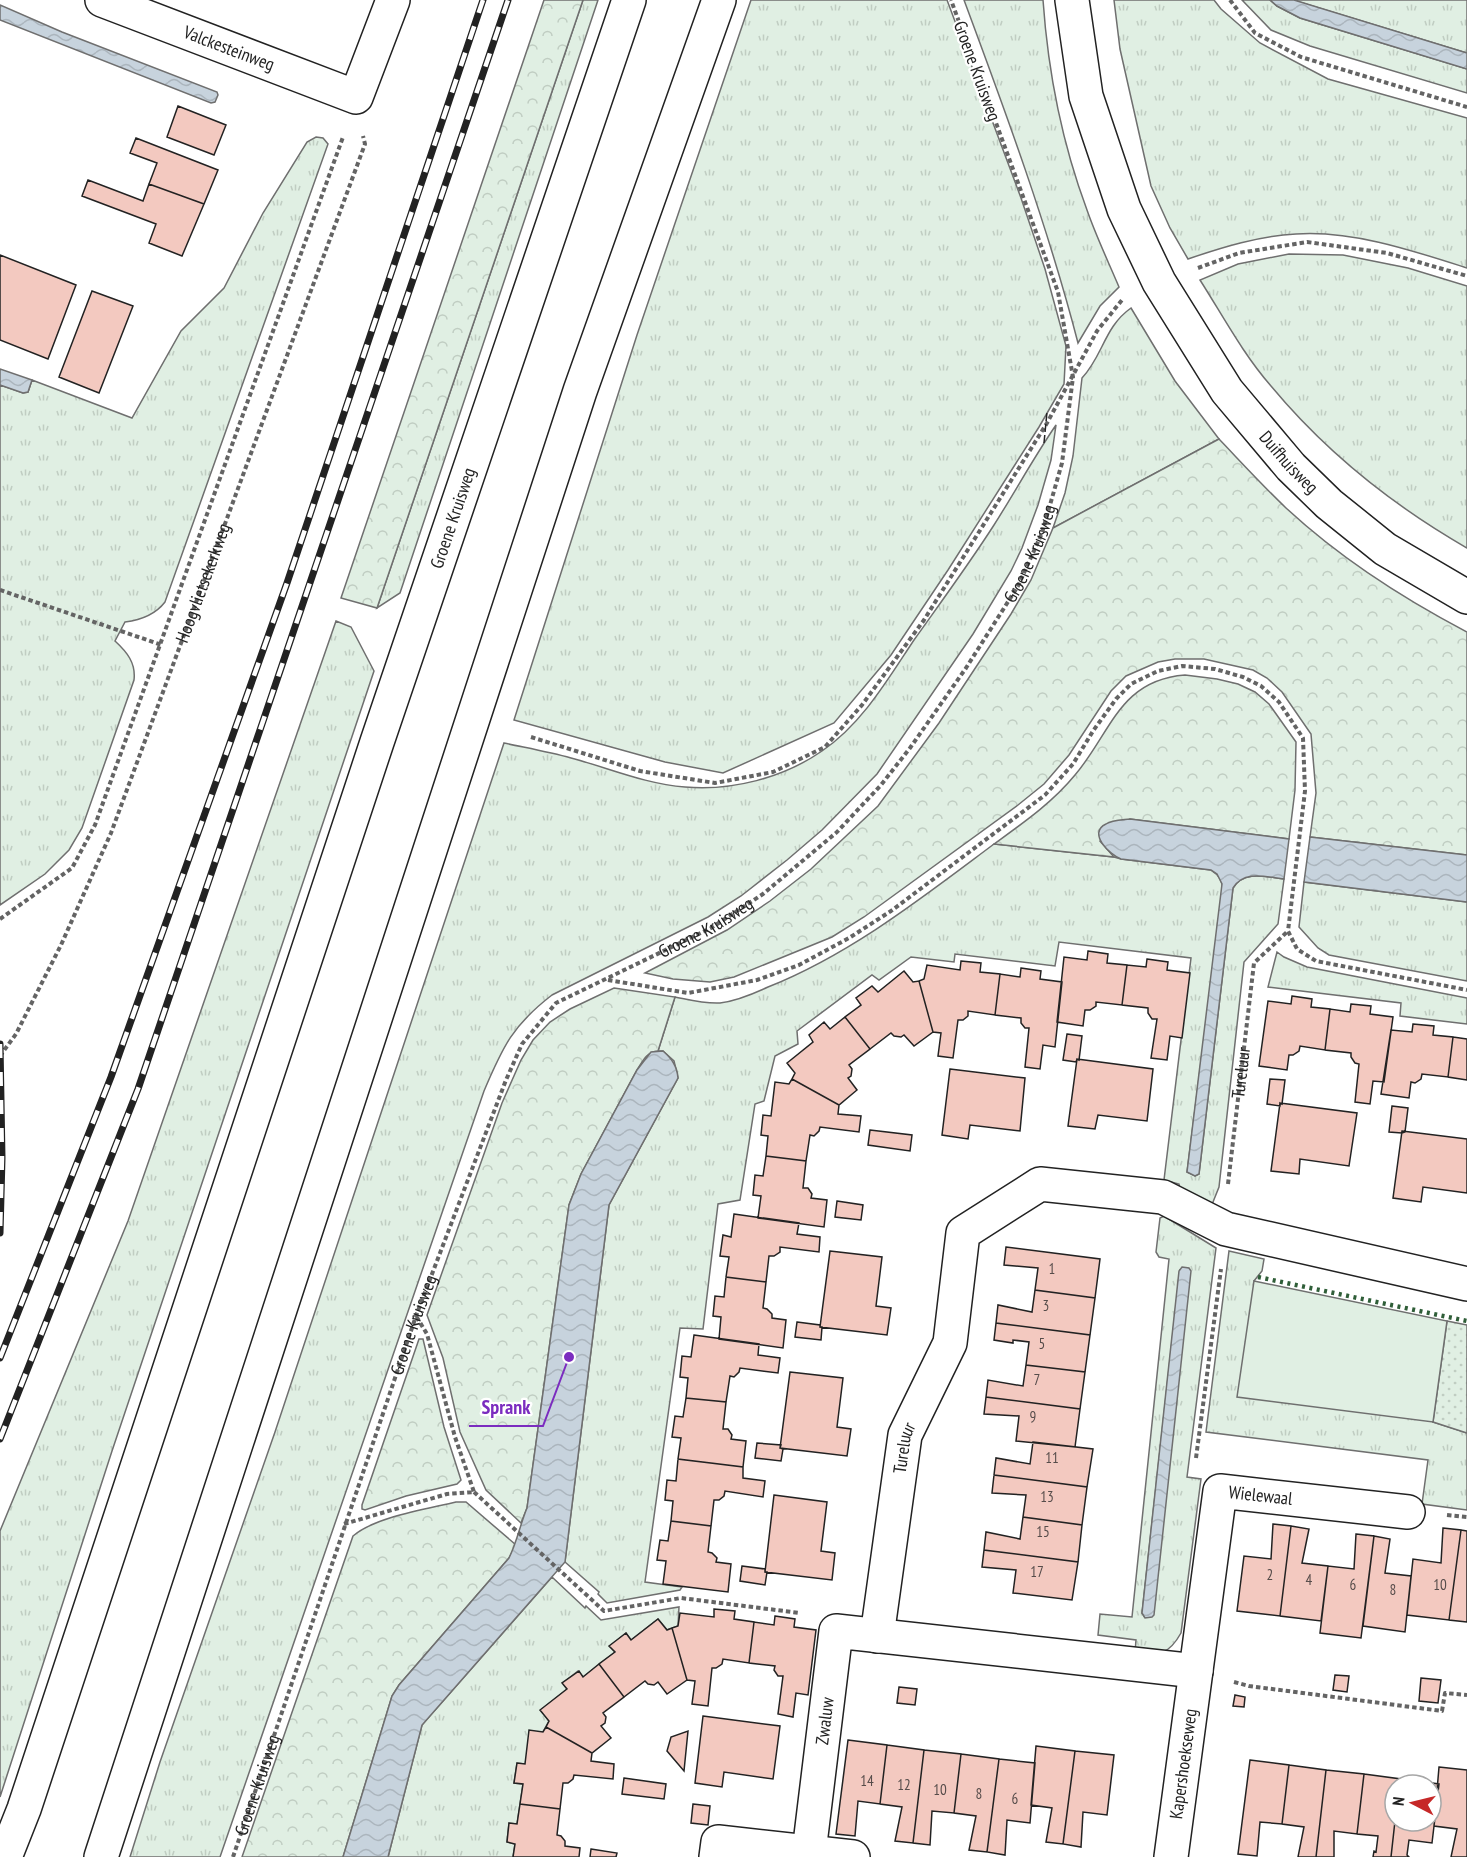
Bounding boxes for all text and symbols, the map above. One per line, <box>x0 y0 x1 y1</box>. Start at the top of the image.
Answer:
street label: Groene Kruisweg <box>949 18 1006 124</box>
street label: Valckesteinweg <box>180 20 278 76</box>
street label: Duifhuisweg <box>1255 426 1323 498</box>
street label: Groene Kruisweg <box>425 464 480 571</box>
street label: Groene Kruisweg <box>998 502 1061 607</box>
street label: Hoogvlietsekerkweg <box>170 520 235 646</box>
street label: Groene Kruisweg <box>654 892 757 963</box>
street label: Tureluur <box>1226 1046 1255 1100</box>
house number: 1 <box>1049 1259 1055 1278</box>
street label: Groene Kruisweg <box>385 1271 442 1378</box>
house number: 3 <box>1043 1296 1049 1315</box>
house number: 5 <box>1039 1334 1045 1353</box>
house number: 7 <box>1034 1370 1040 1389</box>
callout: Sprank <box>469 1388 543 1426</box>
text: Sprank <box>481 1394 531 1420</box>
house number: 9 <box>1030 1407 1036 1426</box>
street label: Tureluur <box>888 1418 921 1475</box>
house number: 11 <box>1045 1448 1059 1467</box>
street label: Wielewaal <box>1227 1480 1295 1510</box>
house number: 13 <box>1040 1487 1054 1506</box>
house number: 15 <box>1036 1522 1050 1541</box>
house number: 17 <box>1030 1562 1044 1581</box>
house number: 2 <box>1267 1565 1273 1584</box>
house number: 4 <box>1306 1570 1313 1589</box>
house number: 6 <box>1350 1575 1357 1594</box>
house number: 10 <box>1433 1575 1447 1594</box>
house number: 8 <box>1390 1580 1396 1599</box>
street label: Zwaluw <box>810 1695 839 1746</box>
street label: Kapershoekseweg <box>1164 1707 1202 1820</box>
street label: Groene Kruisweg <box>229 1731 285 1838</box>
house number: 14 <box>860 1771 874 1790</box>
north arrow <box>1383 1773 1443 1833</box>
house number: 12 <box>897 1775 911 1794</box>
house number: 10 <box>933 1780 947 1799</box>
house number: 8 <box>976 1784 982 1803</box>
house number: 6 <box>1012 1789 1019 1808</box>
text: N <box>1388 1796 1409 1807</box>

